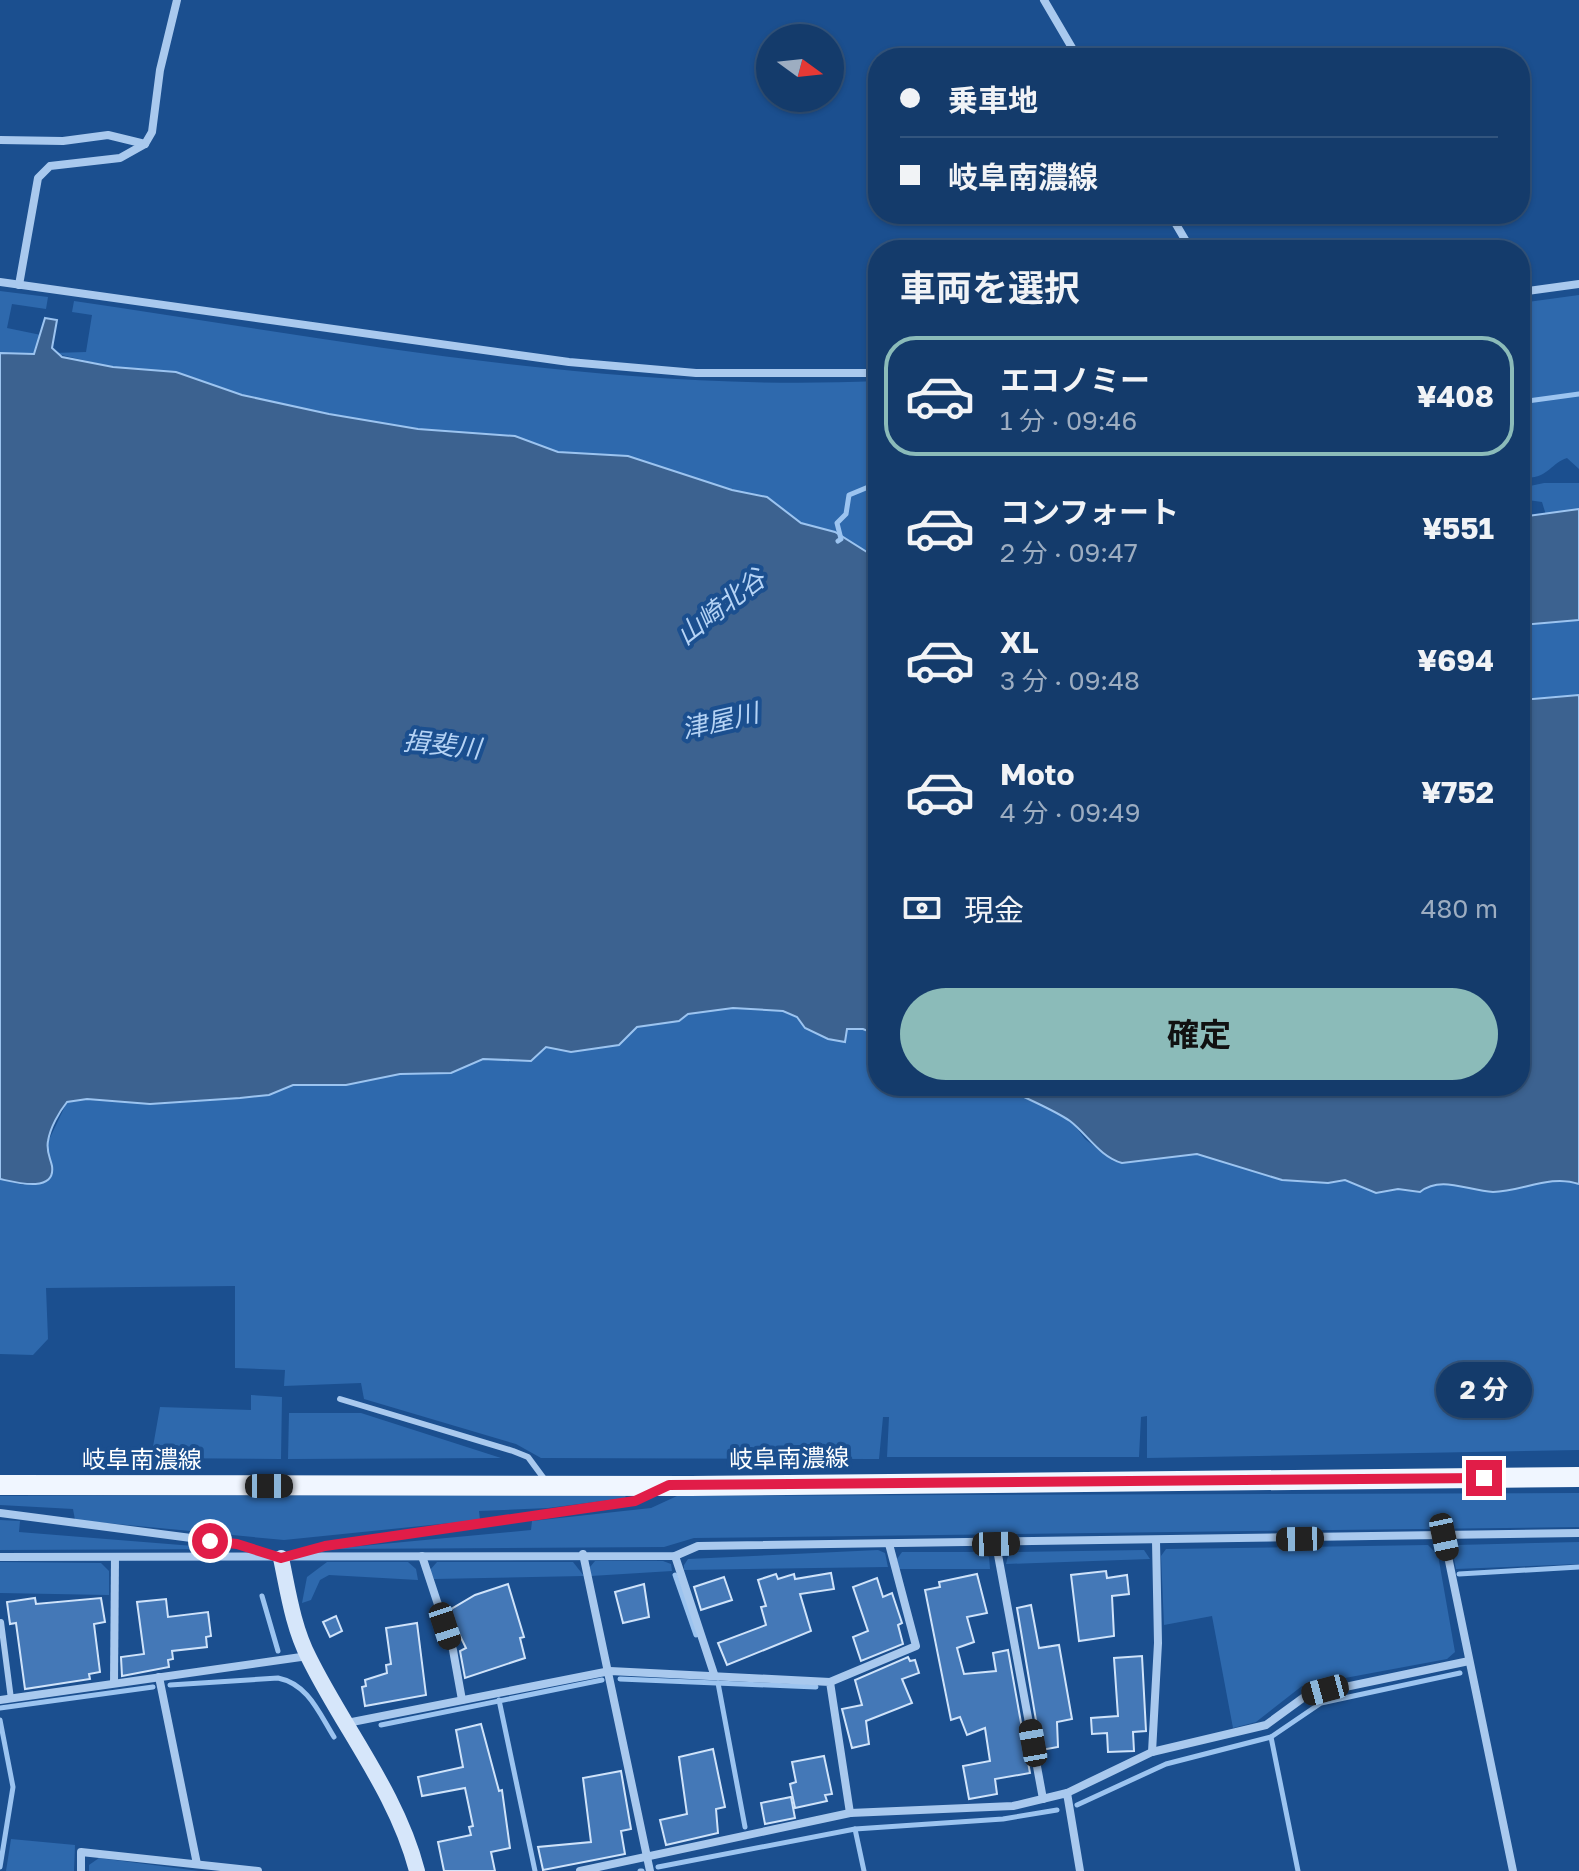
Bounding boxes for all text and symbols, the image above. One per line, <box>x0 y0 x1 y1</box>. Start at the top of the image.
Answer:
north arrow <box>756 24 844 112</box>
map controls <box>756 24 844 112</box>
text: 乗車地 <box>948 82 1038 118</box>
text: 岐阜南濃線 <box>948 159 1098 195</box>
text: 車両を選択 <box>900 266 1080 309</box>
icon: car <box>904 360 976 432</box>
text: エコノミー <box>1000 362 1150 398</box>
text: ¥408 <box>1417 378 1494 414</box>
text: 1 分 · 09:46 <box>1000 405 1137 436</box>
icon: car <box>904 492 976 564</box>
text: コンフォート <box>1000 494 1179 530</box>
text: ¥551 <box>1422 510 1494 546</box>
text: 2 分 · 09:47 <box>1000 537 1138 568</box>
water label: 山崎北谷 <box>670 561 773 651</box>
icon: car <box>904 624 976 696</box>
text: XL <box>1000 624 1039 660</box>
text: ¥694 <box>1417 642 1494 678</box>
text: 3 分 · 09:48 <box>1000 665 1140 696</box>
water label: 津屋川 <box>678 696 764 744</box>
water label: 揖斐川 <box>402 725 485 764</box>
icon: car <box>904 756 976 828</box>
text: Moto <box>1000 756 1075 792</box>
text: ¥752 <box>1421 774 1494 810</box>
text: 4 分 · 09:49 <box>1000 797 1140 828</box>
icon: cash <box>900 886 944 930</box>
text: 現金 <box>964 892 1024 928</box>
text: 480 m <box>1421 893 1498 924</box>
button: 確定 <box>900 988 1498 1080</box>
callout: 2 分 <box>1436 1362 1532 1418</box>
text: 2 分 <box>1460 1374 1508 1405</box>
street label: 岐阜南濃線 <box>729 1442 849 1473</box>
street label: 岐阜南濃線 <box>82 1444 202 1473</box>
route end <box>1466 1460 1502 1496</box>
car <box>245 1474 293 1498</box>
car <box>1427 1511 1461 1563</box>
route start <box>192 1523 228 1559</box>
car <box>1276 1527 1324 1551</box>
car <box>972 1532 1020 1556</box>
car <box>426 1599 464 1653</box>
car <box>1299 1672 1351 1708</box>
car <box>1017 1717 1049 1769</box>

